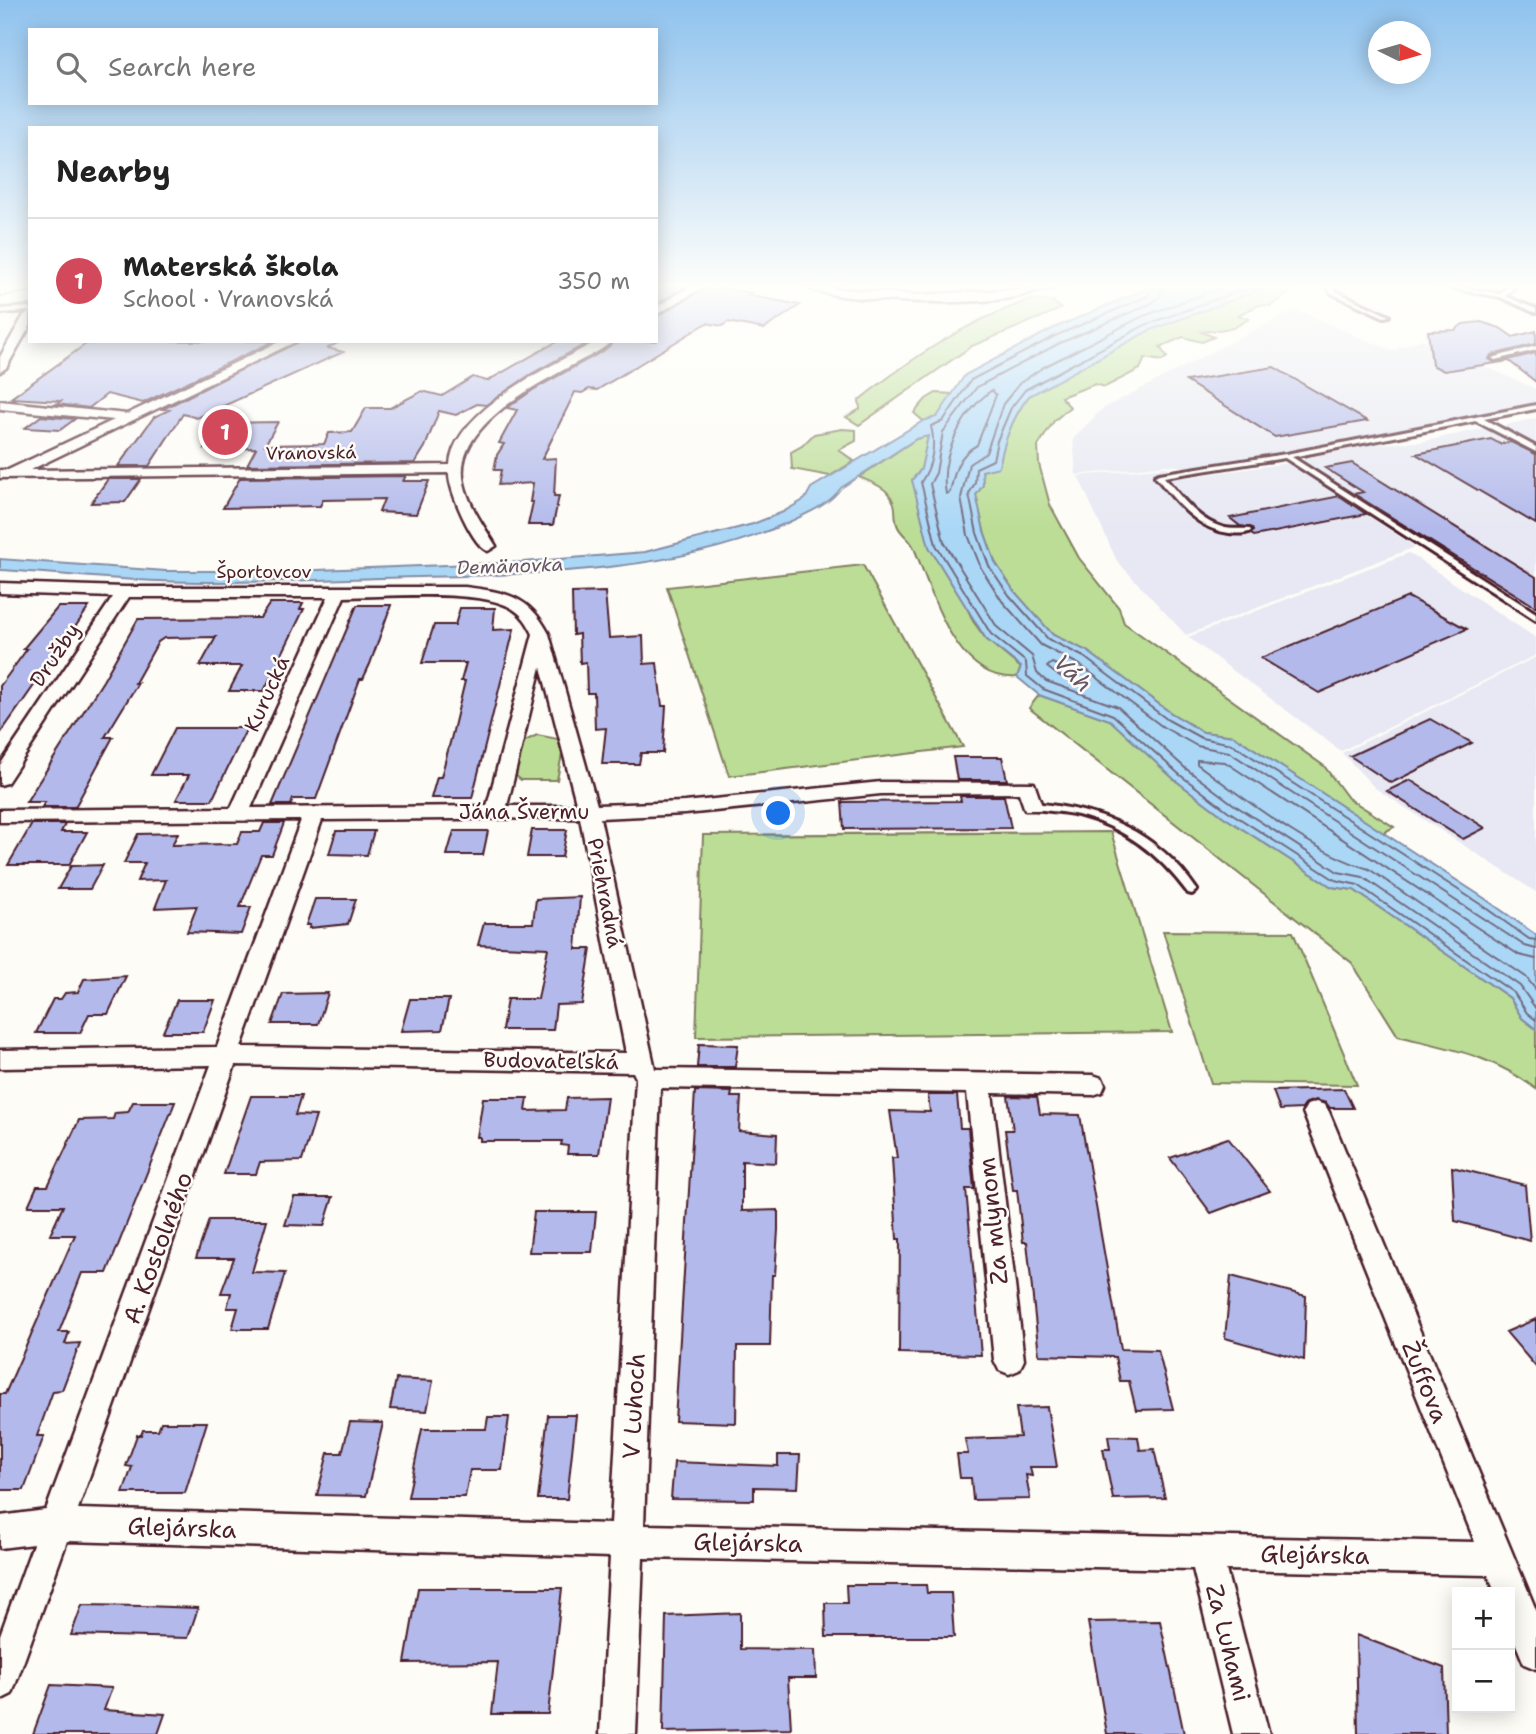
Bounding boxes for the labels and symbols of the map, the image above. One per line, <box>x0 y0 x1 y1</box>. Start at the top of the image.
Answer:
north arrow <box>1368 21 1431 84</box>
pin: 1 <box>202 406 248 458</box>
street label: Vranovská <box>266 440 356 466</box>
water label: Demänovka <box>456 552 564 580</box>
street label: Športovcov <box>217 560 312 584</box>
street label: Družby <box>23 618 87 692</box>
water label: Váh <box>1047 647 1099 699</box>
street label: Kurucká <box>238 652 296 736</box>
your location <box>761 796 795 830</box>
street label: Jána Švermu <box>459 797 589 826</box>
street label: Priehradná <box>581 836 629 950</box>
street label: Budovateľská <box>483 1046 619 1076</box>
street label: Za mlynom <box>970 1156 1016 1286</box>
street label: A. Kostolného <box>116 1168 200 1328</box>
street label: Žuffova <box>1394 1336 1456 1428</box>
street label: V Luhoch <box>615 1352 653 1460</box>
street label: Glejárska <box>127 1510 237 1546</box>
street label: Glejárska <box>693 1526 803 1560</box>
street label: Glejárska <box>1260 1538 1370 1572</box>
street label: Za Luhami <box>1198 1581 1258 1705</box>

